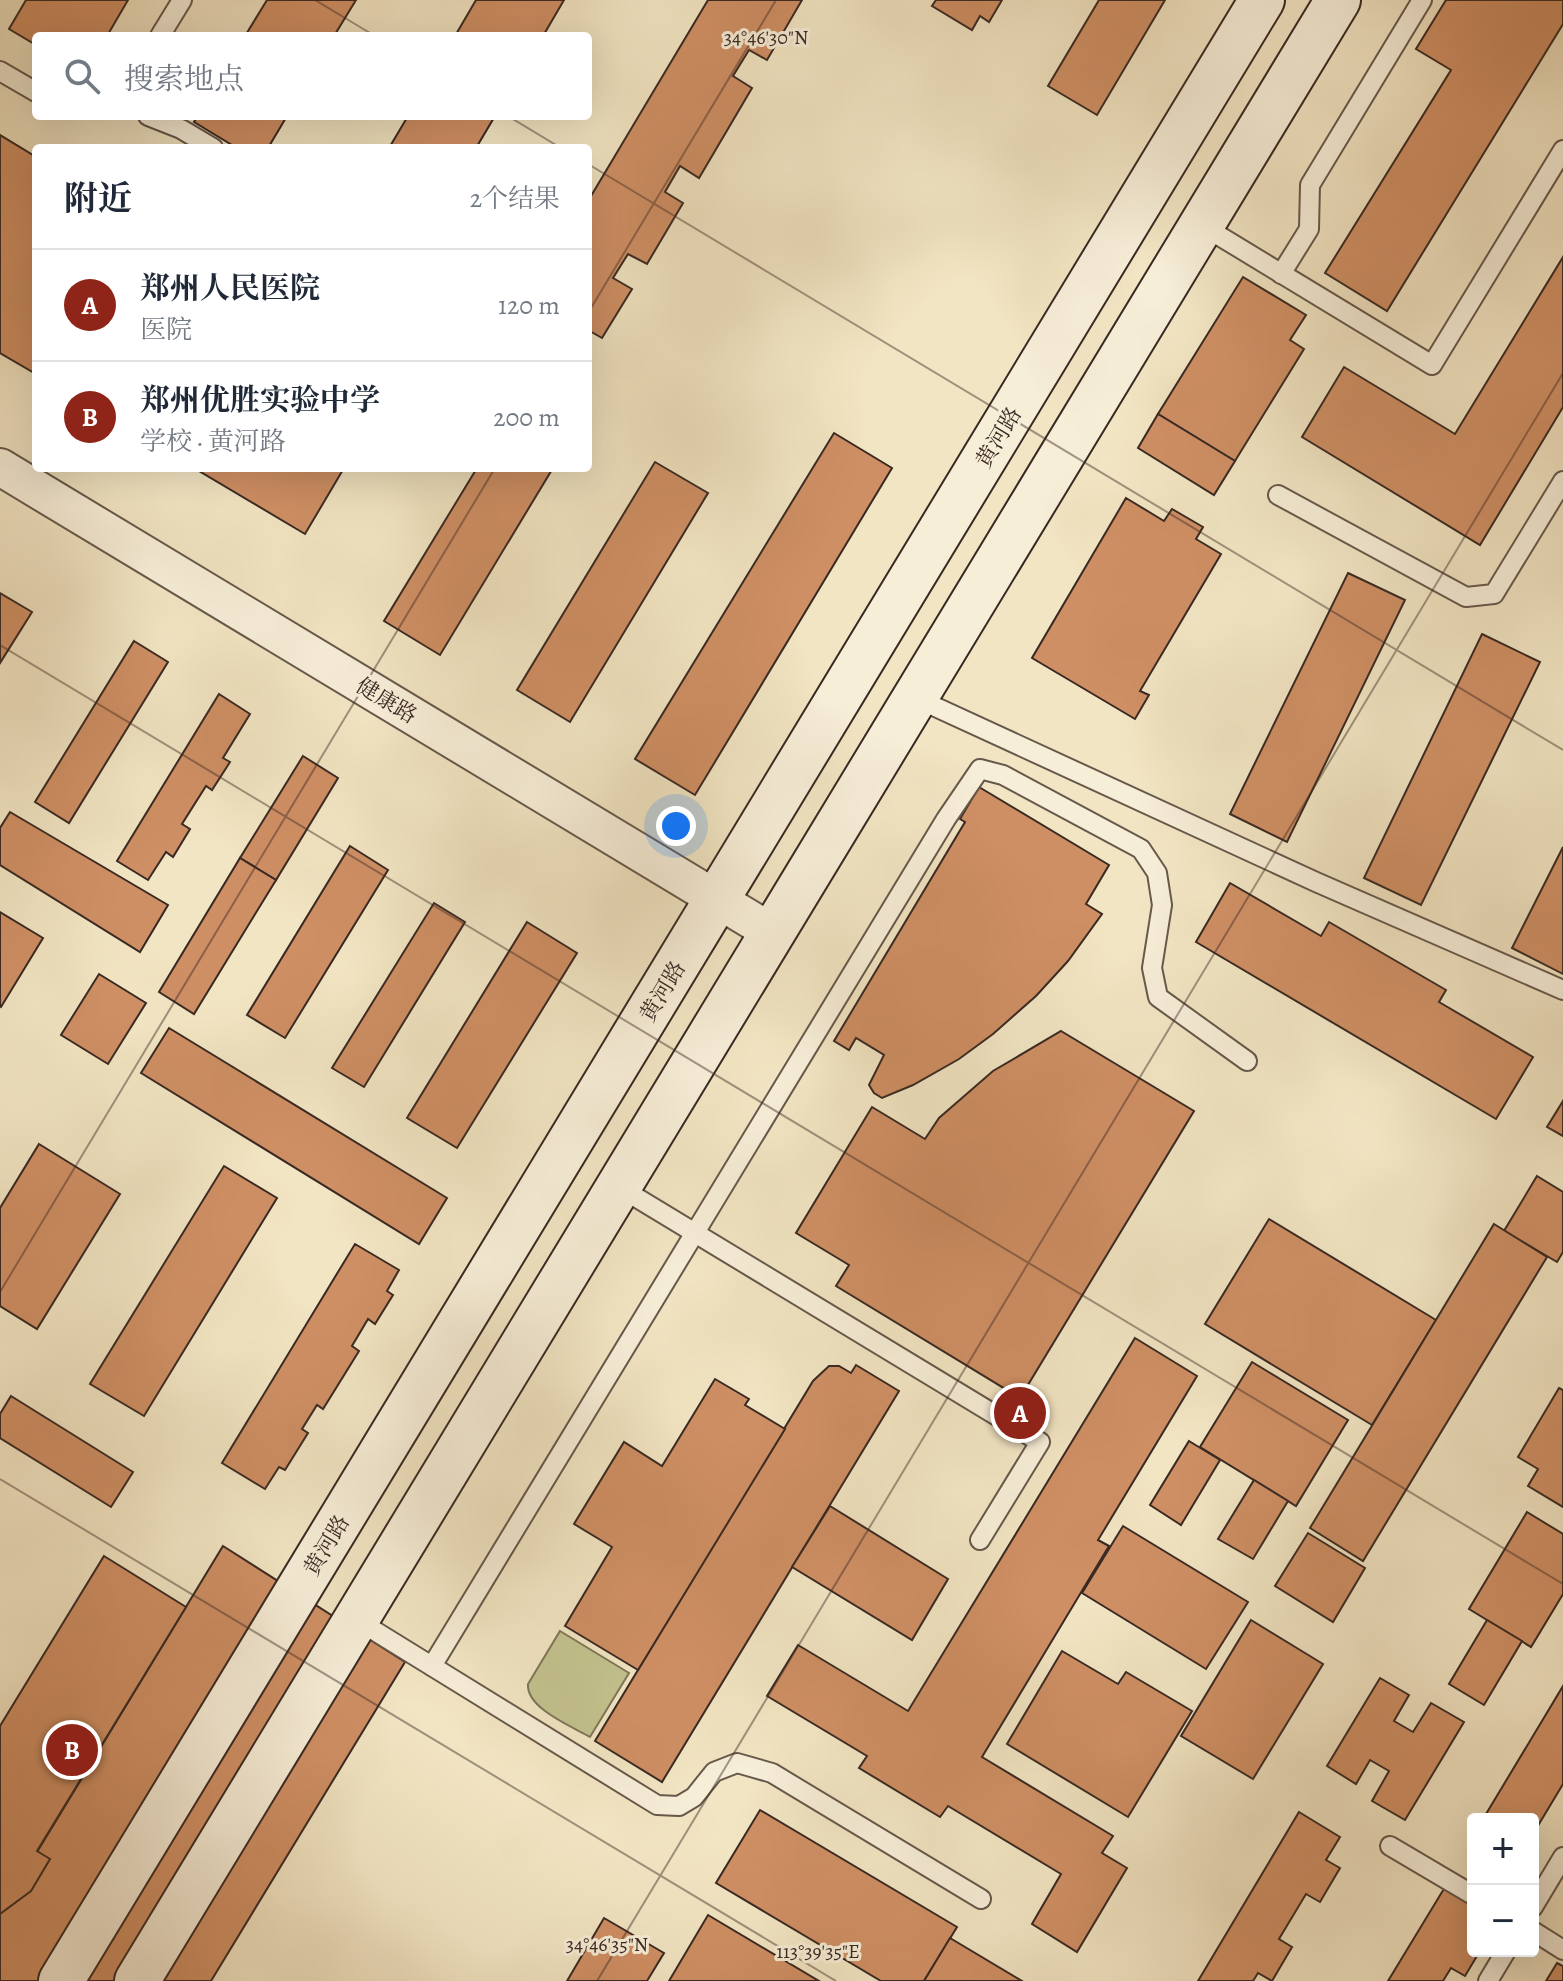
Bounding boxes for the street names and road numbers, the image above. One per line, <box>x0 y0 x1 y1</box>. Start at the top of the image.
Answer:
street label: 黄河路 <box>969 401 1029 474</box>
street label: 健康路 <box>350 671 423 731</box>
street label: 黄河路 <box>633 955 693 1028</box>
street label: 黄河路 <box>297 1509 357 1582</box>

